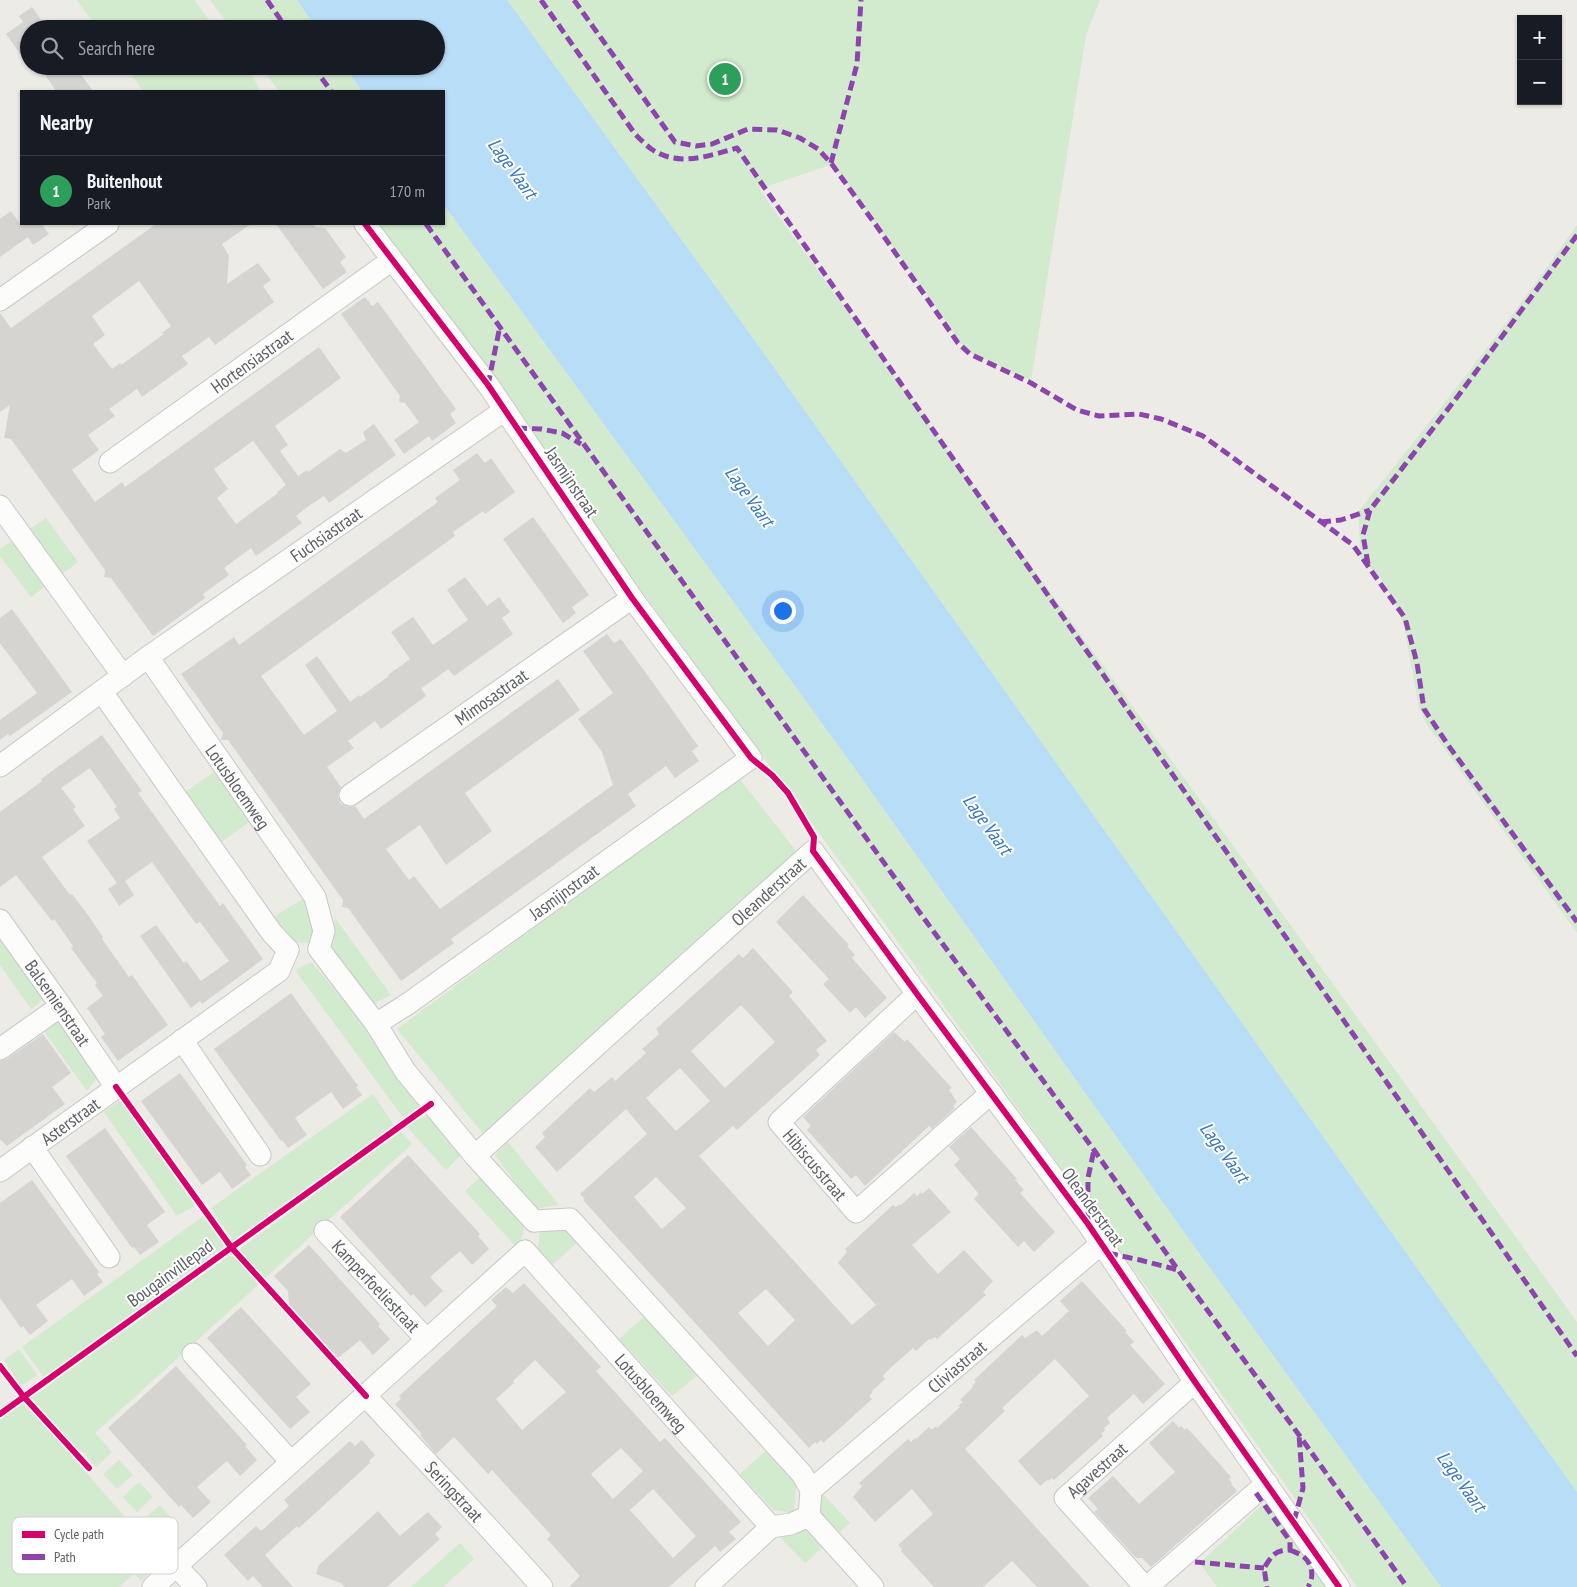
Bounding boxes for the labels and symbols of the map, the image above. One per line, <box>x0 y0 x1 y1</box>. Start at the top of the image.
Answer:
pin: 1 <box>709 60 741 98</box>
water label: Lage Vaart <box>483 133 545 205</box>
street label: Hortensiastraat <box>206 323 297 398</box>
street label: Jasmijnstraat <box>539 441 604 522</box>
water label: Lage Vaart <box>720 461 782 533</box>
street label: Fuchsiastraat <box>285 501 366 567</box>
your location <box>770 598 796 624</box>
street label: Mimosastraat <box>450 663 532 730</box>
street label: Lotusbloemweg <box>201 740 276 833</box>
water label: Lage Vaart <box>958 789 1020 861</box>
street label: Oleanderstraat <box>726 852 810 931</box>
street label: Jasmijnstraat <box>524 859 603 926</box>
street label: Balsemienstraat <box>20 955 96 1050</box>
street label: Asterstraat <box>36 1092 104 1150</box>
water label: Lage Vaart <box>1195 1117 1257 1189</box>
street label: Hibiscusstraat <box>778 1124 852 1205</box>
street label: Oleanderstraat <box>1057 1163 1129 1251</box>
street label: Bougainvillepad <box>123 1234 217 1312</box>
street label: Kamperfoeliestraat <box>327 1235 425 1337</box>
street label: Cliviastraat <box>923 1335 991 1398</box>
street label: Lotusbloemweg <box>610 1349 693 1437</box>
street label: Agavestraat <box>1062 1437 1132 1503</box>
water label: Lage Vaart <box>1432 1446 1494 1518</box>
street label: Seringstraat <box>420 1456 489 1527</box>
legend <box>12 1517 178 1574</box>
text: Cycle path <box>54 1525 104 1543</box>
text: Path <box>54 1548 76 1566</box>

